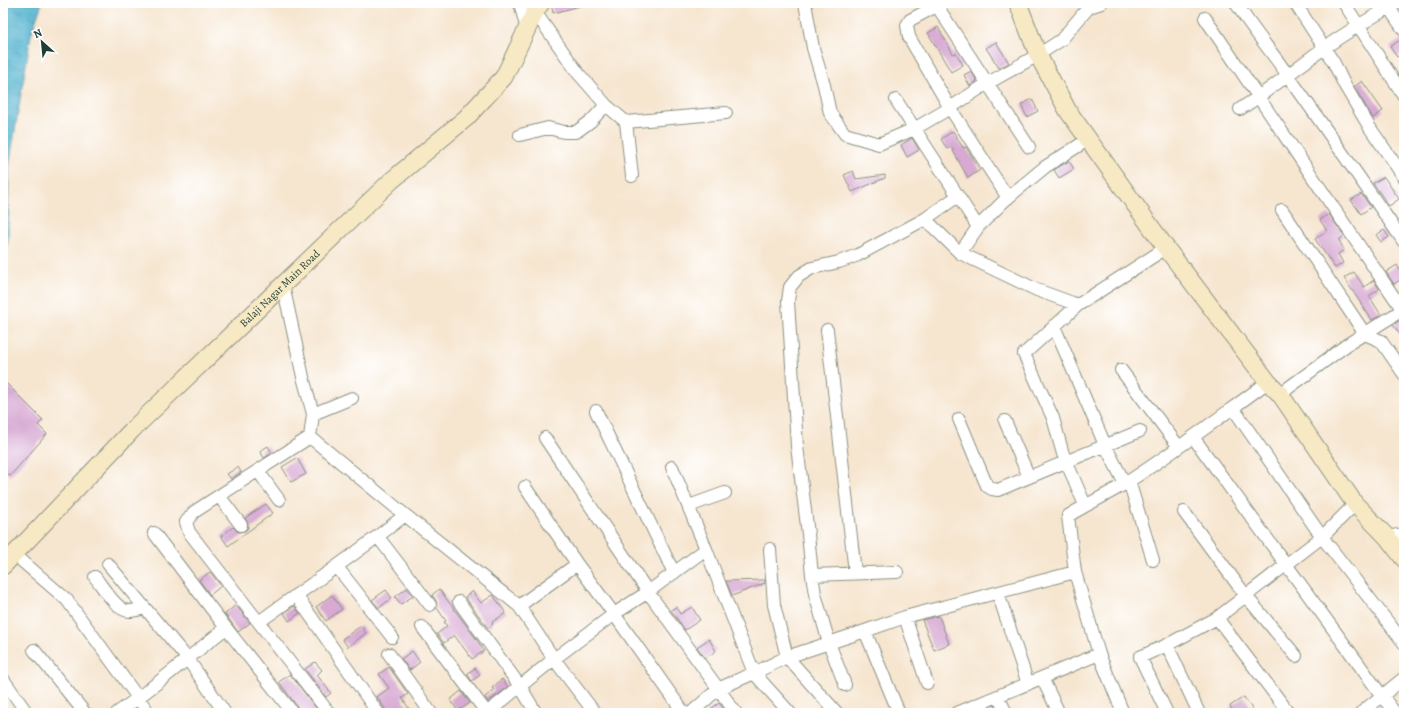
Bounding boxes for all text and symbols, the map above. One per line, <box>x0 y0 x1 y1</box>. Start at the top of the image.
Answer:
north arrow <box>22 22 62 62</box>
text: N <box>31 25 45 42</box>
street label: Balaji Nagar Main Road <box>236 246 323 330</box>

